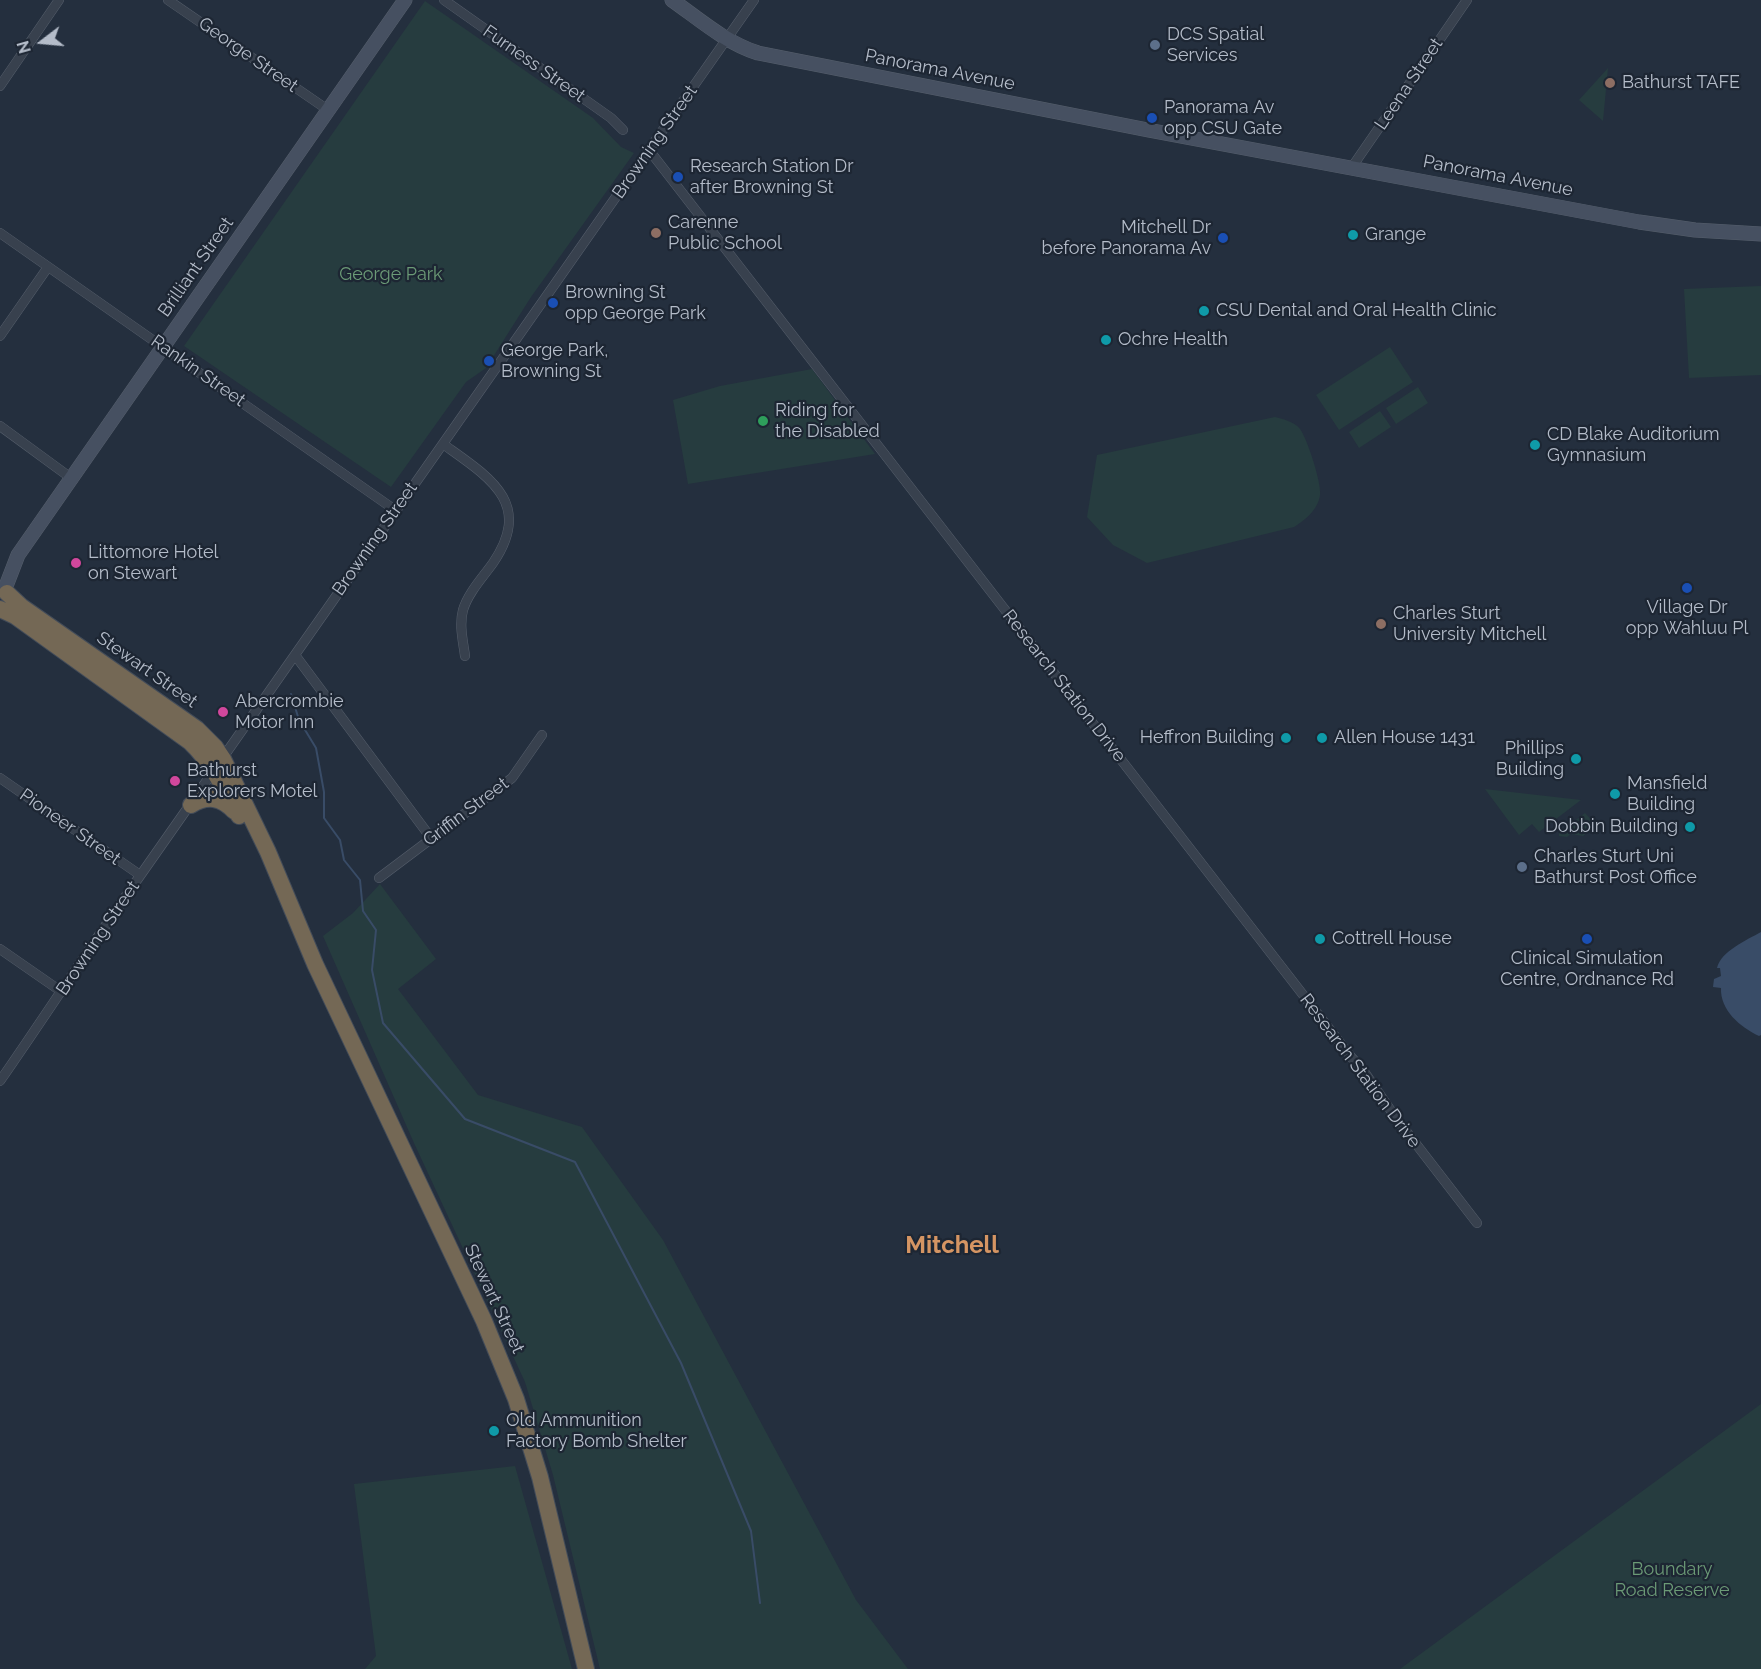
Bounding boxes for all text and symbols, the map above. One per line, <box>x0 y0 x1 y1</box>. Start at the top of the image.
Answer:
north arrow <box>12 12 72 72</box>
street label: George Street <box>194 13 302 97</box>
street label: Furness Street <box>479 21 589 107</box>
place label: DCS Spatial Services <box>1167 24 1264 66</box>
street label: Leena Street <box>1370 34 1448 134</box>
marker: DCS Spatial Services <box>1148 38 1162 52</box>
text: N <box>13 39 35 56</box>
street label: Panorama Avenue <box>863 45 1017 95</box>
place label: Bathurst TAFE <box>1622 72 1740 94</box>
marker: Bathurst TAFE <box>1603 76 1617 90</box>
street label: Browning Street <box>608 81 702 203</box>
place label: Panorama Av opp CSU Gate <box>1164 97 1282 140</box>
marker: Panorama Av opp CSU Gate <box>1145 111 1159 125</box>
street label: Panorama Avenue <box>1421 151 1575 201</box>
place label: Research Station Dr after Browning St <box>690 156 854 198</box>
marker: Research Station Dr after Browning St <box>671 170 685 184</box>
place label: Carenne Public School <box>668 212 782 254</box>
street label: Brilliant Street <box>154 213 238 321</box>
place label: Mitchell Dr before Panorama Av <box>1042 217 1211 260</box>
place label: Grange <box>1365 224 1426 246</box>
marker: Carenne Public School <box>649 226 663 240</box>
marker: Grange <box>1346 228 1360 242</box>
marker: Mitchell Dr before Panorama Av <box>1216 231 1230 245</box>
park label: George Park <box>339 264 443 286</box>
place label: Browning St opp George Park <box>565 282 706 324</box>
marker: Browning St opp George Park <box>546 296 560 310</box>
place label: CSU Dental and Oral Health Clinic <box>1216 300 1497 322</box>
marker: CSU Dental and Oral Health Clinic <box>1197 304 1211 318</box>
place label: Ochre Health <box>1118 329 1228 351</box>
street label: Rankin Street <box>147 331 249 411</box>
marker: Ochre Health <box>1099 333 1113 347</box>
place label: George Park, Browning St <box>501 340 608 382</box>
marker: George Park, Browning St <box>482 354 496 368</box>
place label: Riding for the Disabled <box>775 400 880 442</box>
marker: Riding for the Disabled <box>756 414 770 428</box>
place label: CD Blake Auditorium Gymnasium <box>1547 424 1720 466</box>
marker: CD Blake Auditorium Gymnasium <box>1528 438 1542 452</box>
street label: Browning Street <box>328 478 422 600</box>
place label: Littomore Hotel on Stewart <box>88 542 219 584</box>
marker: Littomore Hotel on Stewart <box>69 556 83 570</box>
marker: Village Dr opp Wahluu Pl <box>1680 581 1694 595</box>
place label: Village Dr opp Wahluu Pl <box>1626 597 1748 640</box>
place label: Charles Sturt University Mitchell <box>1393 603 1546 646</box>
street label: Research Station Drive <box>998 606 1130 766</box>
marker: Charles Sturt University Mitchell <box>1374 617 1388 631</box>
street label: Stewart Street <box>92 627 202 713</box>
place label: Abercrombie Motor Inn <box>235 691 344 734</box>
marker: Abercrombie Motor Inn <box>216 705 230 719</box>
place label: Heffron Building <box>1140 727 1274 749</box>
place label: Allen House 1431 <box>1334 727 1475 749</box>
marker: Heffron Building <box>1279 731 1293 745</box>
marker: Allen House 1431 <box>1315 731 1329 745</box>
place label: Phillips Building <box>1496 738 1564 780</box>
marker: Phillips Building <box>1569 752 1583 766</box>
place label: Bathurst Explorers Motel <box>187 760 317 802</box>
street label: Griffin Street <box>419 773 513 851</box>
place label: Mansfield Building <box>1627 773 1707 816</box>
marker: Bathurst Explorers Motel <box>168 774 182 788</box>
street label: Pioneer Street <box>15 784 125 870</box>
marker: Mansfield Building <box>1608 787 1622 801</box>
place label: Dobbin Building <box>1545 816 1678 838</box>
marker: Dobbin Building <box>1683 820 1697 834</box>
place label: Charles Sturt Uni Bathurst Post Office <box>1534 846 1697 888</box>
marker: Charles Sturt Uni Bathurst Post Office <box>1515 860 1529 874</box>
street label: Browning Street <box>52 877 144 999</box>
place label: Cottrell House <box>1332 928 1452 950</box>
marker: Cottrell House <box>1313 932 1327 946</box>
marker: Clinical Simulation Centre, Ordnance Rd <box>1580 932 1594 946</box>
place label: Clinical Simulation Centre, Ordnance Rd <box>1500 948 1674 990</box>
street label: Research Station Drive <box>1295 990 1425 1152</box>
district label: Mitchell <box>905 1232 999 1260</box>
street label: Stewart Street <box>459 1241 529 1357</box>
place label: Old Ammunition Factory Bomb Shelter <box>506 1410 687 1452</box>
marker: Old Ammunition Factory Bomb Shelter <box>487 1424 501 1438</box>
park label: Boundary Road Reserve <box>1614 1559 1730 1602</box>

